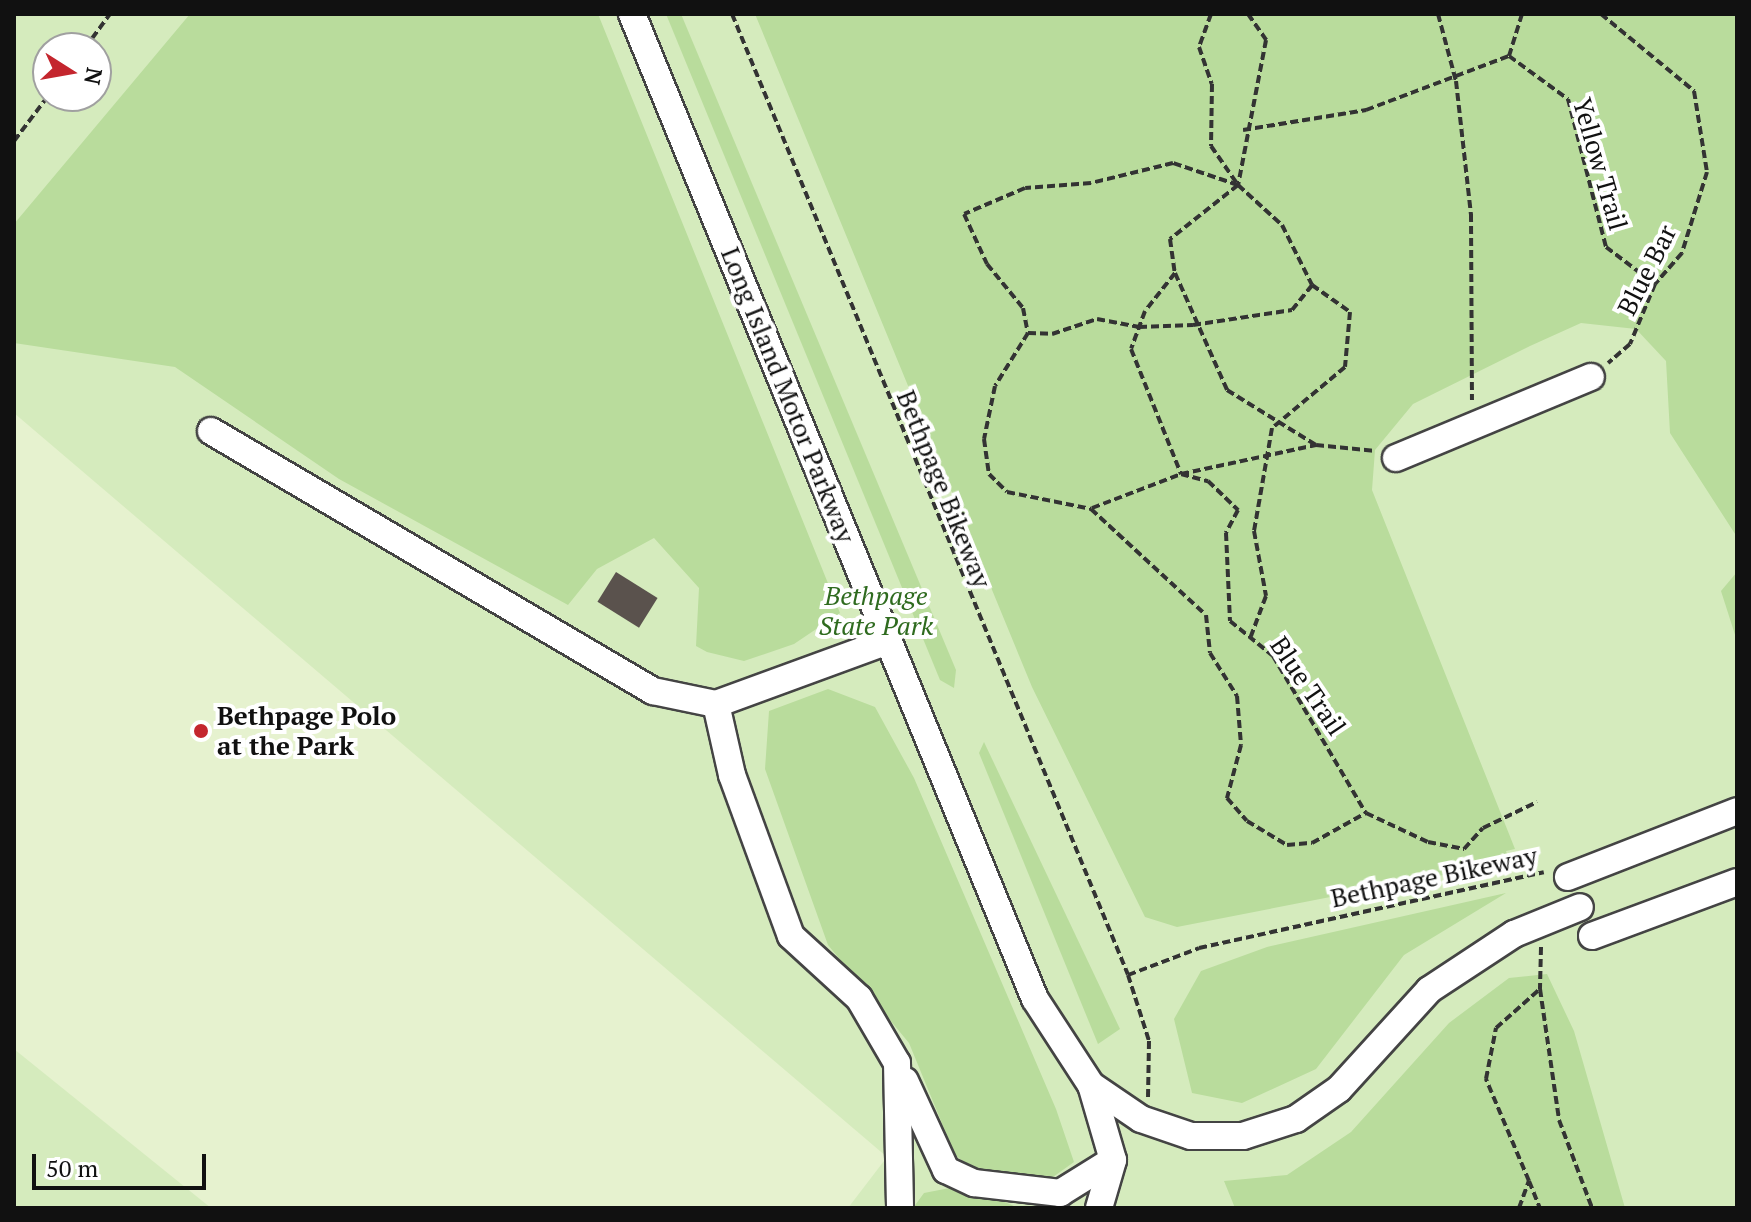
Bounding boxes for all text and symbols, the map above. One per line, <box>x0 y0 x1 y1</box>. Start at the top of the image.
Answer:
north arrow <box>32 32 112 112</box>
text: N <box>78 65 110 87</box>
street label: Yellow Trail <box>1566 94 1634 234</box>
street label: Blue Bar <box>1611 220 1683 320</box>
street label: Long Island Motor Parkway <box>714 243 862 547</box>
street label: Bethpage Bikeway <box>890 386 998 592</box>
park label: Bethpage State Park <box>819 580 933 642</box>
street label: Blue Trail <box>1264 631 1352 741</box>
place label: Bethpage Polo at the Park <box>217 700 396 762</box>
marker: Bethpage Polo at the Park <box>192 722 210 740</box>
street label: Bethpage Bikeway <box>1328 840 1540 914</box>
scale bar <box>36 1138 210 1188</box>
text: 50 m <box>46 1152 98 1184</box>

